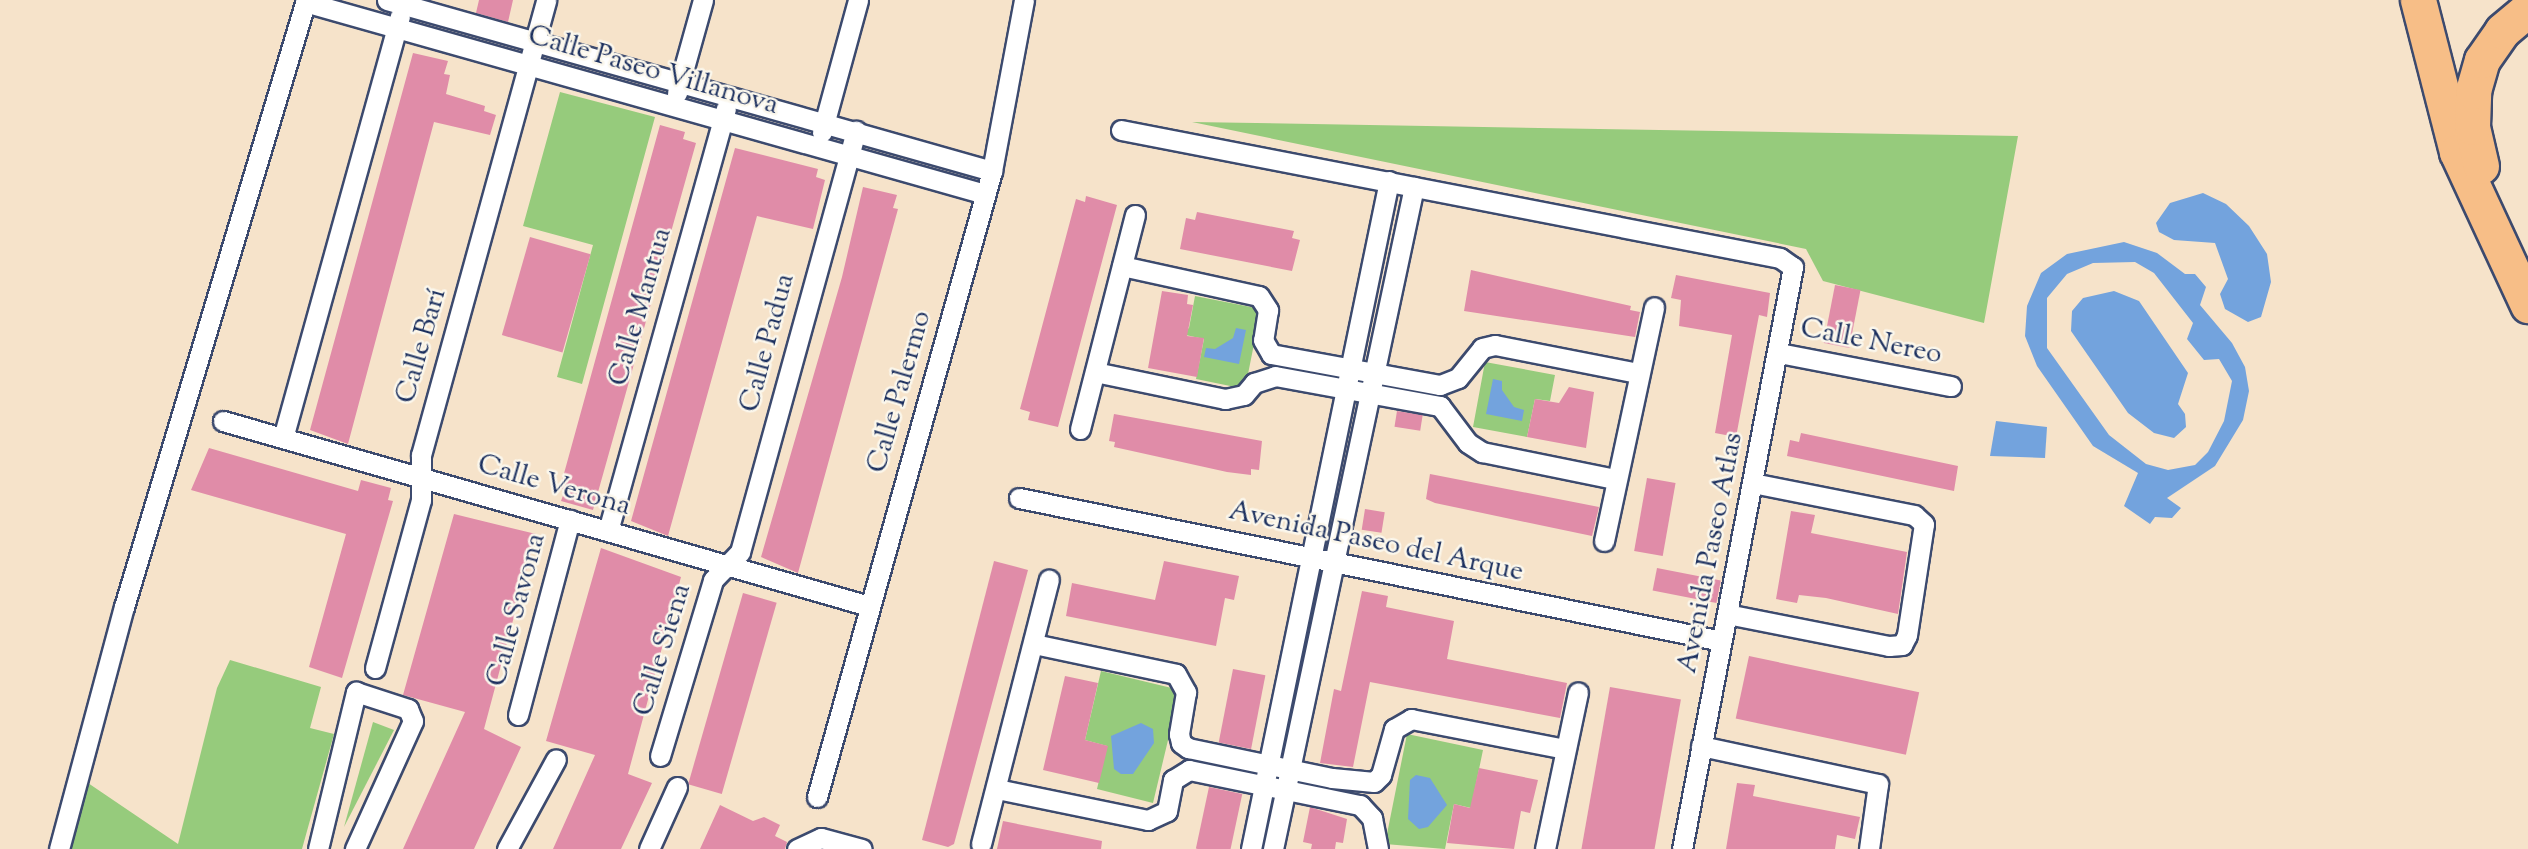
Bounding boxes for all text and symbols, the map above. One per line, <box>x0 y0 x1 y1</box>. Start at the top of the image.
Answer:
street label: Calle Paseo Villanova <box>524 19 782 123</box>
street label: Calle Mantua <box>602 224 680 390</box>
street label: Calle Padua <box>733 270 803 416</box>
street label: Calle Barí <box>390 285 454 407</box>
street label: Calle Palermo <box>861 307 939 477</box>
street label: Calle Nereo <box>1797 312 1945 372</box>
street label: Avenida Paseo Atlas <box>1671 430 1751 676</box>
street label: Calle Verona <box>474 448 634 524</box>
street label: Avenida Paseo del Arque <box>1226 494 1526 590</box>
street label: Calle Savona <box>480 530 554 690</box>
street label: Calle Siena <box>627 580 699 720</box>

